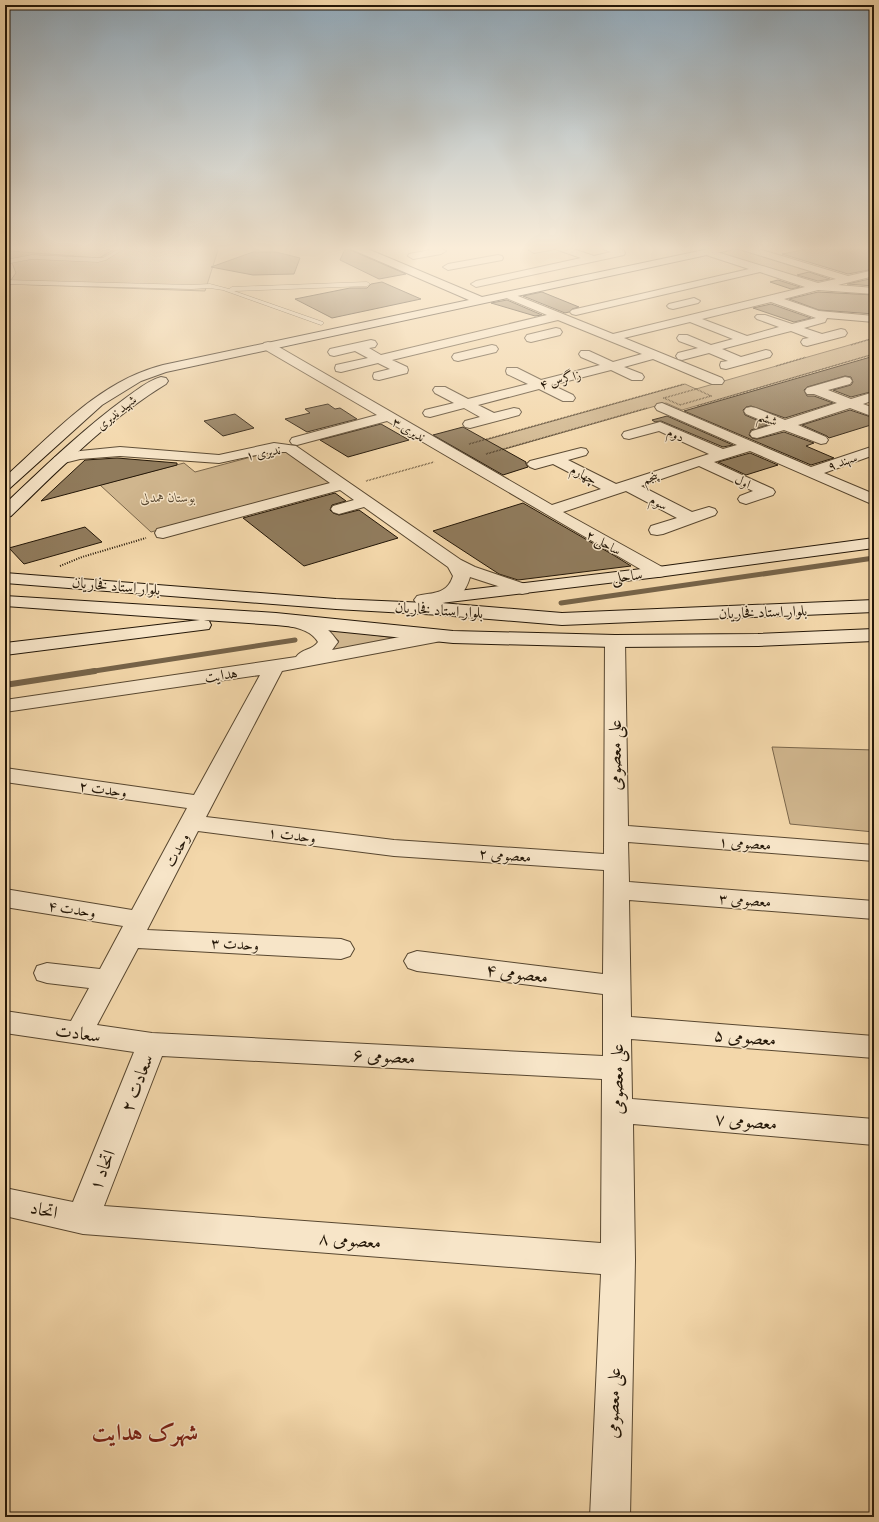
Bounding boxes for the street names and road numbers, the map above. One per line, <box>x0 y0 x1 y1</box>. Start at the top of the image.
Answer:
street label: زاگرس ۴ <box>538 366 583 395</box>
street label: شهید ندیری <box>93 392 141 435</box>
street label: ششم <box>754 408 780 435</box>
street label: ندیری ۳ <box>388 414 428 447</box>
street label: دوم <box>663 424 687 448</box>
street label: ندیری ۱ <box>245 442 282 466</box>
street label: سهند ۹ <box>825 449 860 476</box>
street label: چهارم <box>566 461 599 491</box>
street label: پنجم <box>640 468 662 492</box>
street label: اول <box>731 471 753 494</box>
street label: سوم <box>646 492 670 517</box>
street label: ساحلی ۲ <box>582 527 624 561</box>
street label: ساحلی <box>611 565 644 590</box>
street label: بلوار استاد فخاریان <box>71 573 161 602</box>
street label: بلوار استاد فخاریان <box>394 598 484 625</box>
street label: بلوار استاد فخاریان <box>718 601 808 626</box>
street label: هدایت <box>203 664 239 689</box>
street label: علی معصومی <box>604 719 630 791</box>
street label: وحدت ۲ <box>78 777 128 804</box>
street label: وحدت ۱ <box>267 823 317 850</box>
street label: وحدت <box>161 830 196 872</box>
street label: معصومی ۱ <box>718 832 772 857</box>
street label: معصومی ۲ <box>478 844 532 869</box>
street label: معصومی ۳ <box>718 889 772 914</box>
street label: وحدت ۴ <box>46 896 97 925</box>
street label: وحدت ۳ <box>210 934 259 957</box>
street label: معصومی ۴ <box>484 958 549 992</box>
street label: سعادت <box>53 1019 102 1051</box>
street label: معصومی ۵ <box>712 1023 777 1055</box>
street label: معصومی ۶ <box>352 1043 416 1073</box>
street label: علی معصومی <box>606 1043 632 1115</box>
street label: سعادت ۲ <box>116 1051 162 1116</box>
street label: معصومی ۷ <box>713 1107 778 1139</box>
street label: اتحاد ۱ <box>84 1146 124 1195</box>
street label: اتحاد <box>27 1196 60 1228</box>
street label: معصومی ۸ <box>318 1227 382 1257</box>
street label: علی معصومی <box>601 1367 629 1439</box>

